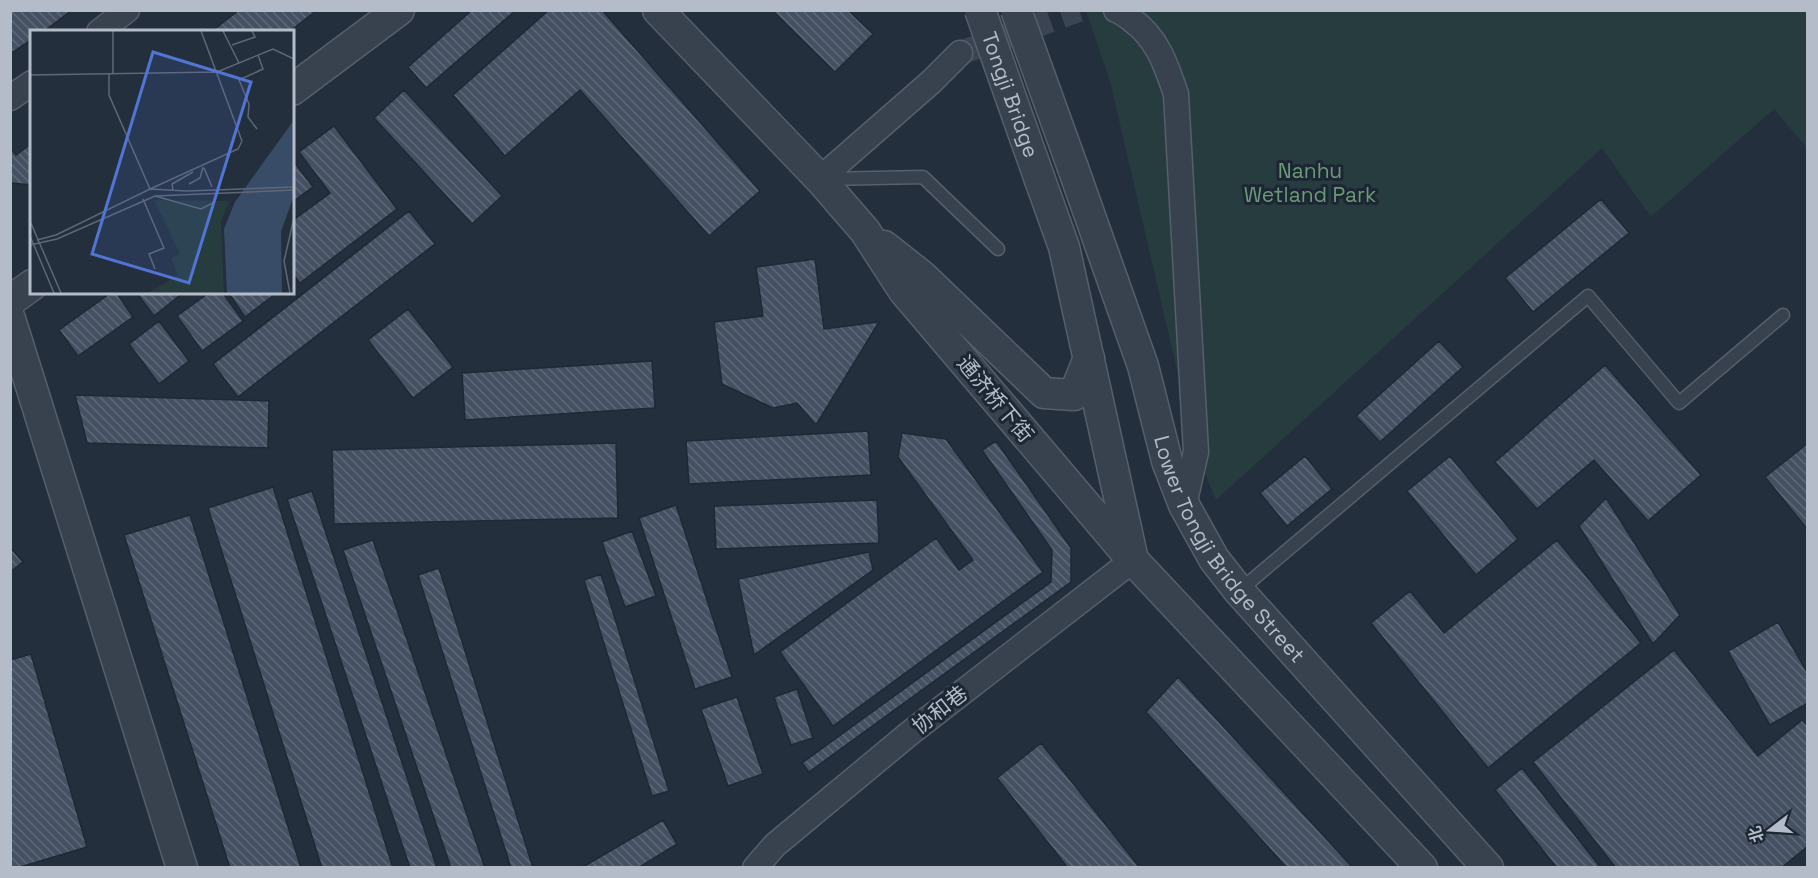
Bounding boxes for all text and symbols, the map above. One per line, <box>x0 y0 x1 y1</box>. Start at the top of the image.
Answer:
street label: Tongji Bridge <box>976 28 1045 161</box>
inset map <box>30 30 294 294</box>
park label: Nanhu Wetland Park <box>1244 157 1376 208</box>
street label: 通济桥下街 <box>951 350 1039 448</box>
street label: Lower Tongji Bridge Street <box>1148 433 1311 668</box>
street label: 协和巷 <box>907 680 973 740</box>
north arrow <box>1740 800 1800 860</box>
text: 北 <box>1744 824 1769 845</box>

